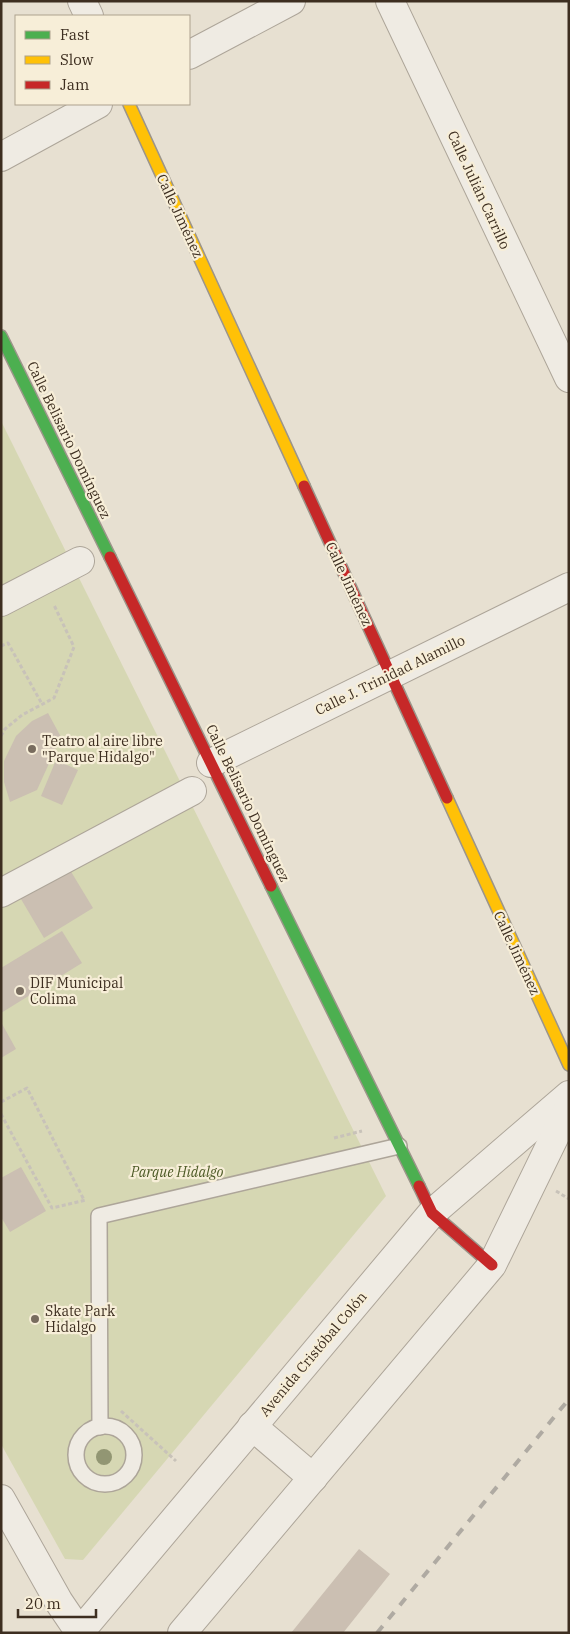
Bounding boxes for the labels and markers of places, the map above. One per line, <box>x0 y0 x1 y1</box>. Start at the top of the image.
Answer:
place label: Teatro al aire libre "Parque Hidalgo" <box>42 732 163 766</box>
marker: Teatro al aire libre "Parque Hidalgo" <box>26 743 38 755</box>
place label: DIF Municipal Colima <box>30 974 123 1008</box>
marker: DIF Municipal Colima <box>14 985 26 997</box>
place label: Skate Park Hidalgo <box>45 1302 116 1336</box>
marker: Skate Park Hidalgo <box>29 1313 41 1325</box>

